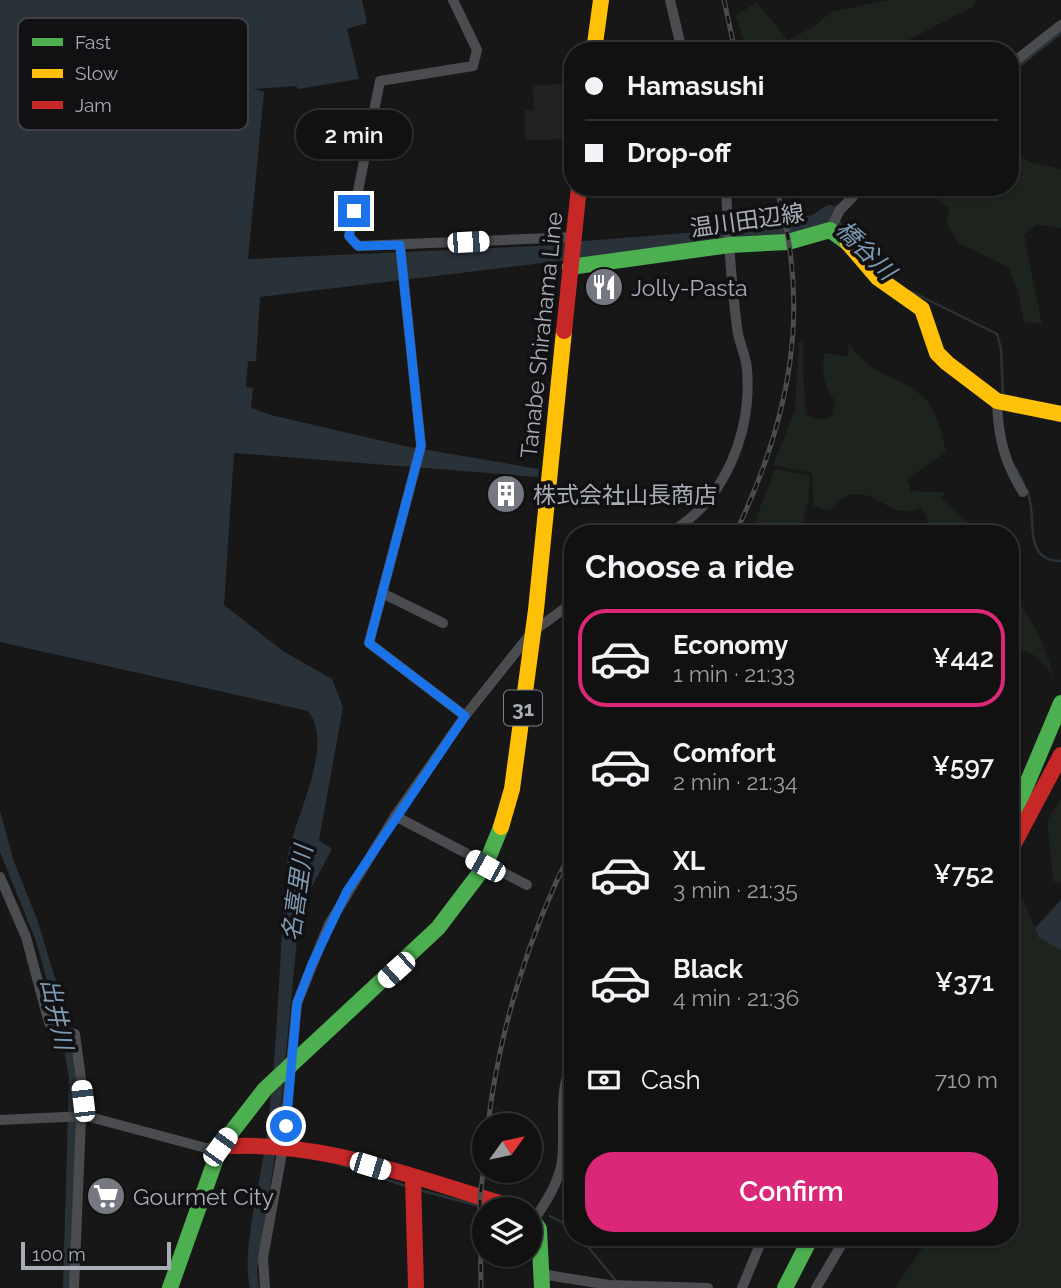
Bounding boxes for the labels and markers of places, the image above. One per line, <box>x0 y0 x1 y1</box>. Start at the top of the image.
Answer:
restaurant icon: Jolly-Pasta <box>583 266 625 308</box>
place label: Jolly-Pasta <box>631 274 748 301</box>
building icon: 株式会社山長商店 <box>485 473 527 515</box>
place label: 株式会社山長商店 <box>533 481 717 508</box>
supermarket icon: Gourmet City <box>85 1175 127 1217</box>
place label: Gourmet City <box>133 1183 274 1210</box>

